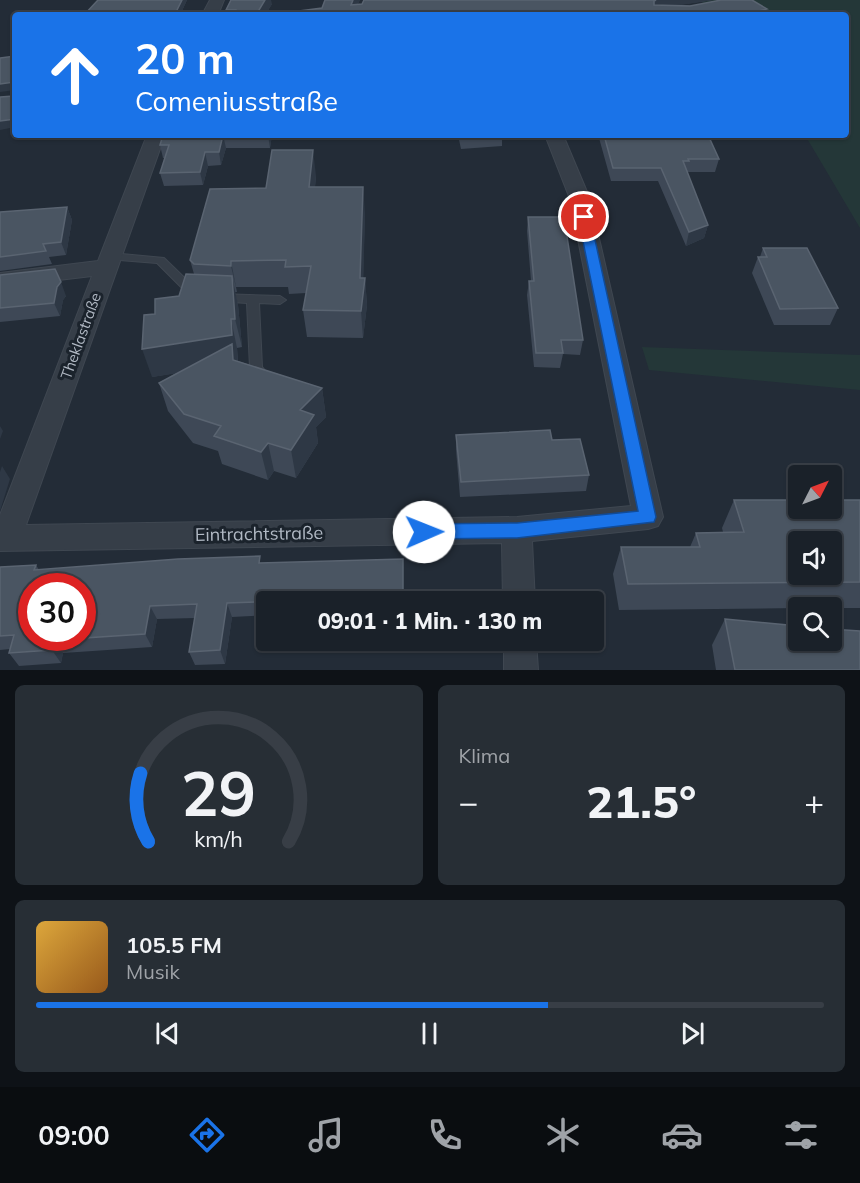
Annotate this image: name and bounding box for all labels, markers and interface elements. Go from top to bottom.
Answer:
text: 20 m [135,32,235,85]
icon: ahead [36,36,114,114]
text: Comeniusstraße [135,84,338,118]
pin [558,191,609,242]
icon: arrive [567,200,600,233]
street label: Theklastraße [56,290,105,382]
north arrow [788,465,842,519]
map controls [788,465,842,651]
position arrow [392,500,456,564]
street label: Eintrachtstraße [195,521,323,546]
button: sound [788,531,842,585]
speed limit sign: 30 [18,573,96,651]
button: search [788,597,842,651]
text: 09:01 · 1 Min. · 130 m [318,607,542,635]
text: Klima [459,743,510,768]
text: 29 [181,753,256,832]
text: 21.5° [586,773,696,829]
text: − [459,781,478,822]
text: + [804,781,824,822]
text: km/h [194,825,243,852]
text: 105.5 FM [126,931,222,959]
text: Musik [126,959,180,984]
icon: previous [151,1017,184,1050]
icon: pause [413,1017,446,1050]
icon: next [676,1017,709,1050]
icon: directions [186,1114,228,1156]
icon: music [305,1114,347,1156]
icon: phone [424,1114,466,1156]
icon: climate [542,1114,584,1156]
icon: car [661,1114,703,1156]
icon: filters [780,1114,822,1156]
text: 09:00 [38,1118,110,1152]

